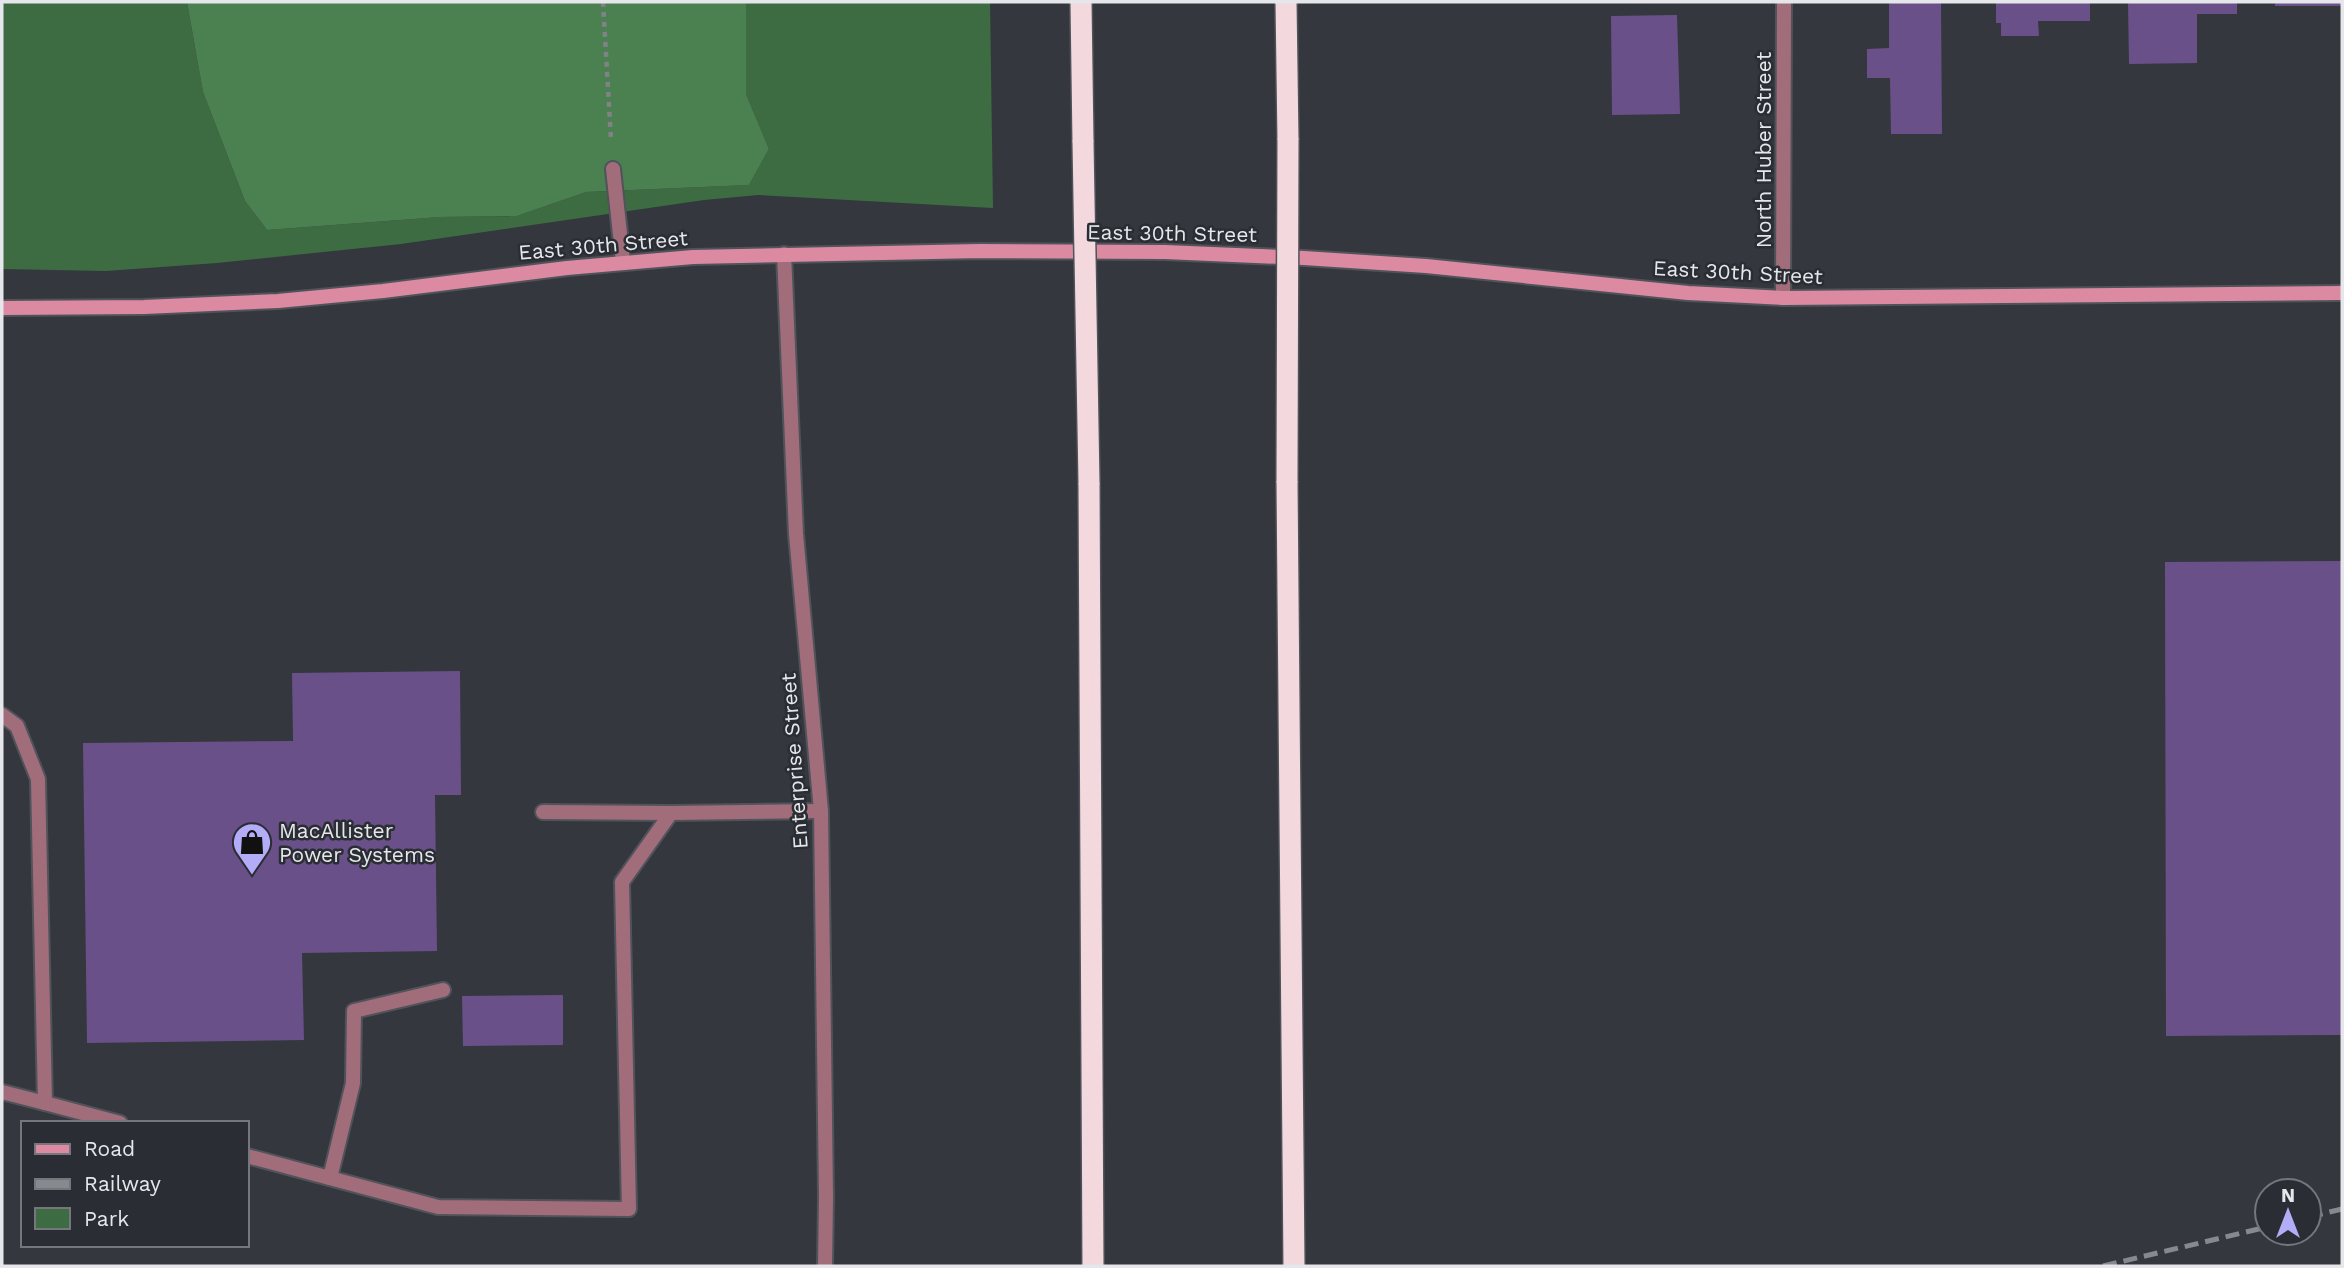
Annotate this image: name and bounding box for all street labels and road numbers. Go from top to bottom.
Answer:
street label: North Huber Street [1751,51,1776,248]
street label: East 30th Street [1087,219,1257,247]
street label: East 30th Street [517,225,689,265]
street label: East 30th Street [1653,255,1824,289]
street label: Enterprise Street [775,672,813,850]

